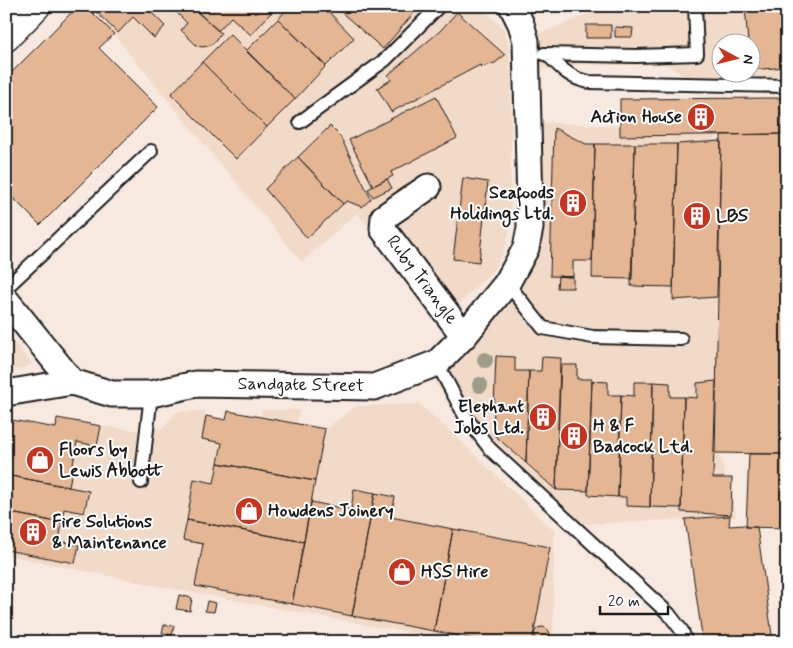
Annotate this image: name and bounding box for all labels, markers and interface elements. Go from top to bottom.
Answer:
north arrow [710,32,760,82]
text: N [738,54,757,65]
building icon: Action House [686,102,716,132]
place label: Action House [591,105,682,129]
place label: Seafoods Holidings Ltd. [450,181,554,228]
building icon: Seafoods Holidings Ltd. [558,188,588,218]
building icon: LBS [682,201,712,231]
place label: LBS [716,204,749,228]
street label: Ruby Triangle [381,231,463,329]
street label: Sandgate Street [237,372,365,398]
place label: Elephant Jobs Ltd. [454,395,524,440]
building icon: Elephant Jobs Ltd. [528,402,558,432]
place label: H & F Badcock Ltd. [593,414,693,459]
building icon: H & F Badcock Ltd. [559,421,589,451]
place label: Floors by Lewis Abbott [59,438,163,483]
shop icon: Floors by Lewis Abbott [25,445,55,475]
shop icon: Howdens Joinery [234,496,264,526]
place label: Howdens Joinery [268,499,394,523]
place label: Fire Solutions & Maintenance [52,510,167,555]
building icon: Fire Solutions & Maintenance [18,517,48,547]
shop icon: HSS Hire [387,557,417,587]
place label: HSS Hire [421,560,488,584]
scale bar [600,583,668,615]
text: 20 m [608,592,640,612]

